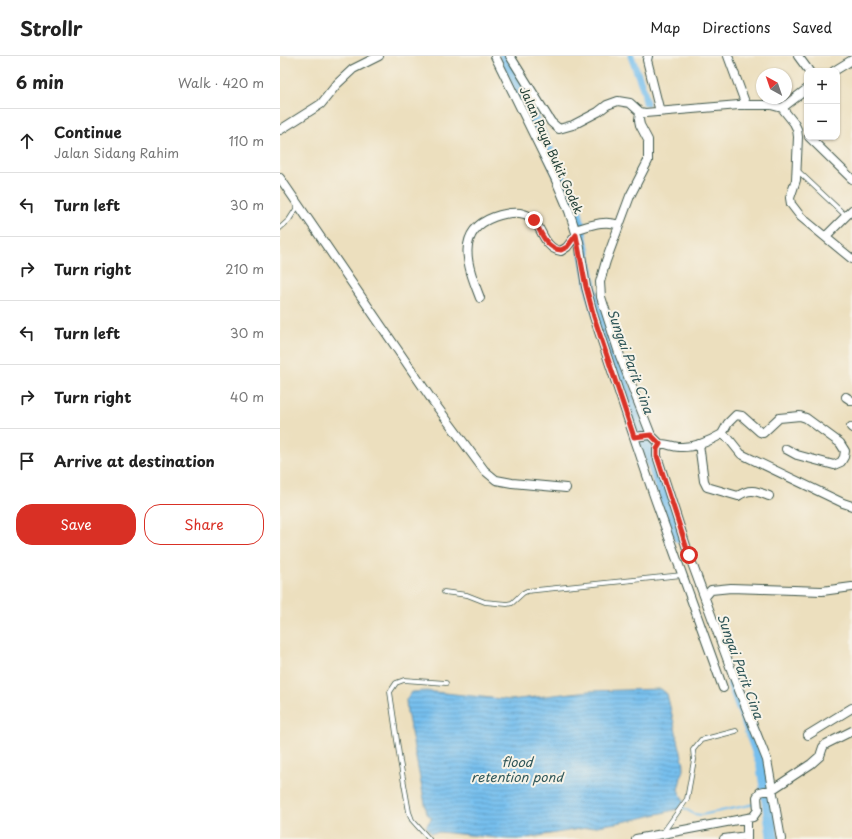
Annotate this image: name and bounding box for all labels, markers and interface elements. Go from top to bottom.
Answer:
text: Strollr [20,14,83,42]
text: Map [650,17,680,38]
text: Directions [702,17,770,38]
text: Saved [792,17,832,38]
north arrow [756,68,792,104]
map controls [804,68,840,140]
button: + [804,68,840,104]
text: 6 min [16,69,64,95]
text: Walk · 420 m [178,73,264,92]
street label: Jalan Paya Bukit Godek [516,83,588,217]
button: − [804,104,840,140]
text: Continue [54,120,122,143]
icon: ahead [16,130,38,152]
text: 110 m [229,131,264,150]
text: Jalan Sidang Rahim [54,143,179,162]
text: Turn left [54,193,120,216]
icon: left [16,194,38,216]
text: 30 m [230,195,264,214]
route end [525,211,543,229]
text: Turn right [54,257,131,280]
icon: right [16,258,38,280]
text: 210 m [225,259,264,278]
water label: Sungai Parit Cina [603,306,659,417]
text: Turn left [54,321,120,344]
icon: left [16,322,38,344]
text: 30 m [230,323,264,342]
text: Turn right [54,385,131,408]
icon: right [16,386,38,408]
text: 40 m [230,387,264,406]
text: Arrive at destination [54,449,215,472]
icon: arrive [16,450,38,472]
button: Save [16,504,136,545]
button: Share [144,504,264,545]
route start [680,546,698,564]
water label: Sungai Parit Cina [713,611,769,722]
water label: flood retention pond [471,752,566,786]

